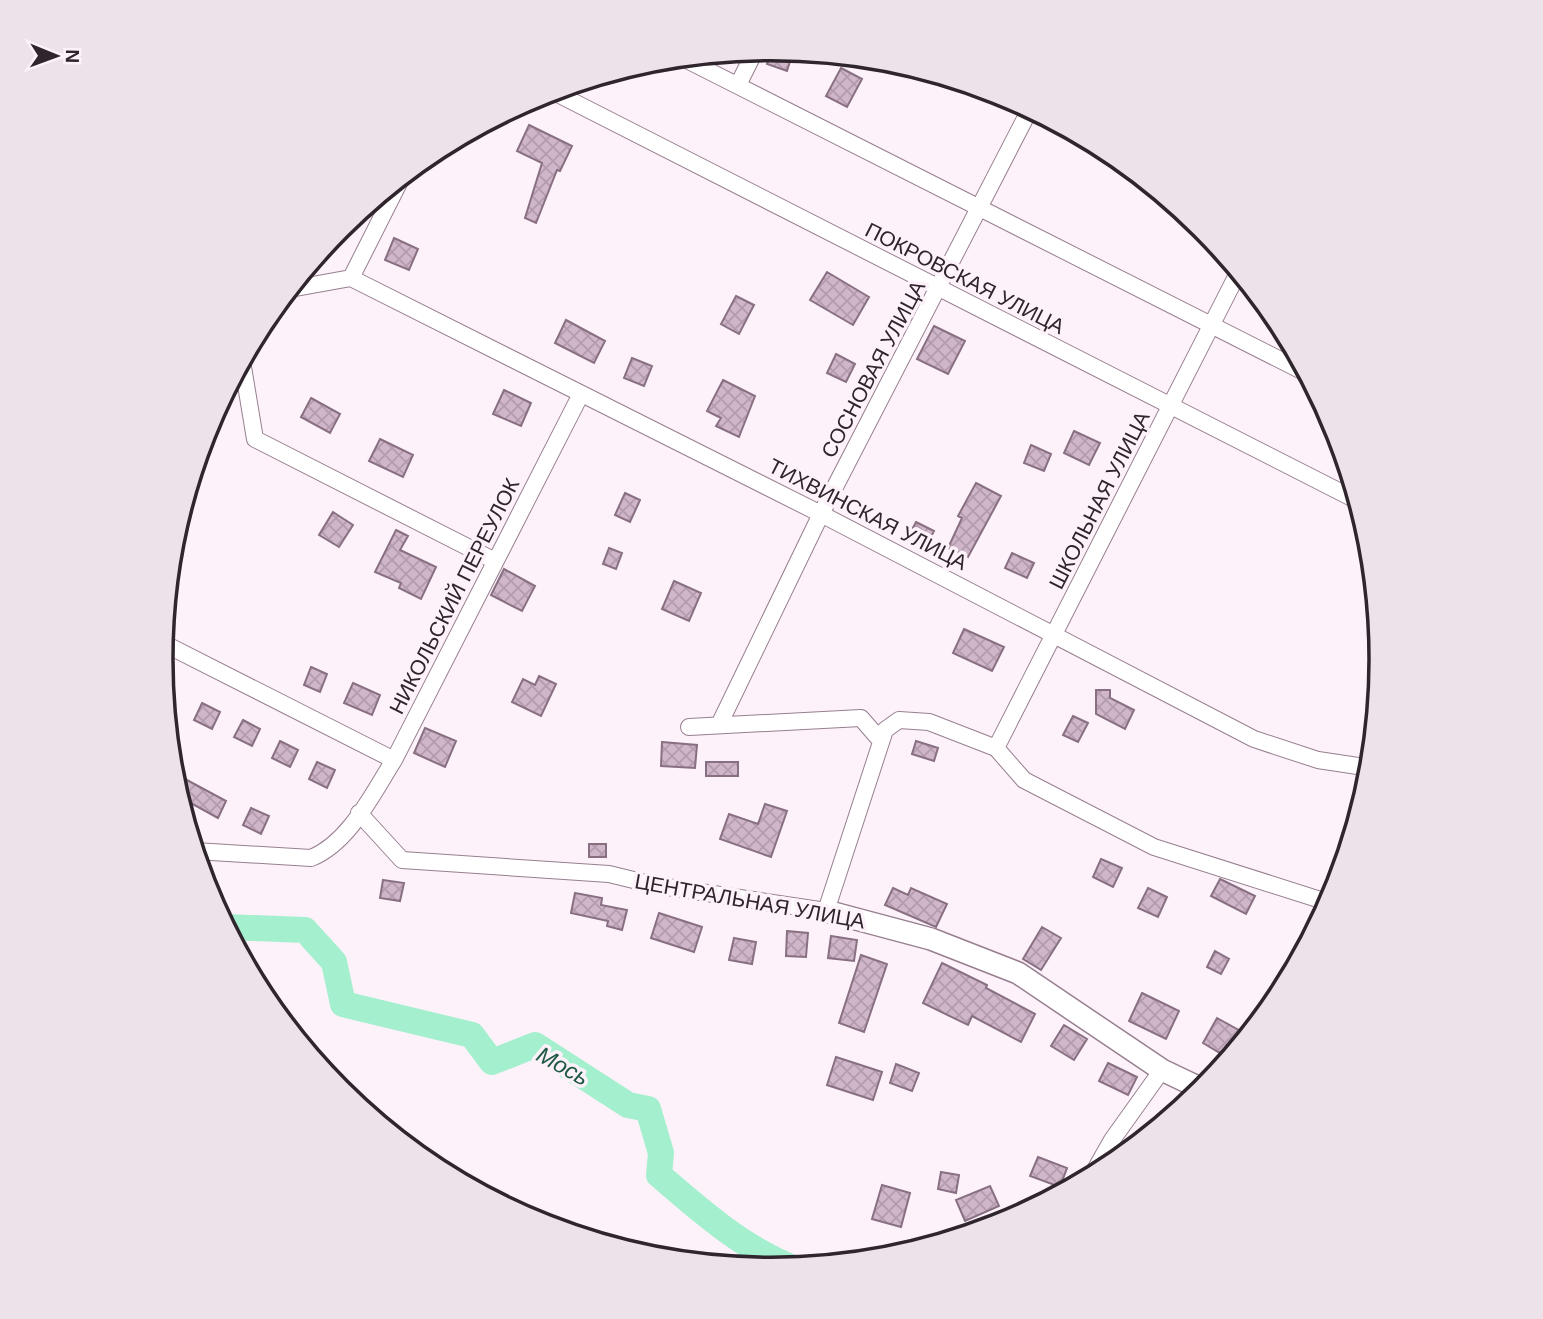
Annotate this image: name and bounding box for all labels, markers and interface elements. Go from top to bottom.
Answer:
north arrow [21,21,91,91]
text: N [62,49,83,63]
street label: ПОКРОВСКАЯ УЛИЦА [862,218,1068,338]
street label: СОСНОВАЯ УЛИЦА [817,277,929,461]
street label: ШКОЛЬНАЯ УЛИЦА [1044,407,1154,593]
street label: ТИХВИНСКАЯ УЛИЦА [765,454,971,574]
street label: НИКОЛЬСКИЙ ПЕРЕУЛОК [385,474,524,717]
street label: ЦЕНТРАЛЬНАЯ УЛИЦА [633,869,867,933]
water label: Мось [532,1041,594,1091]

